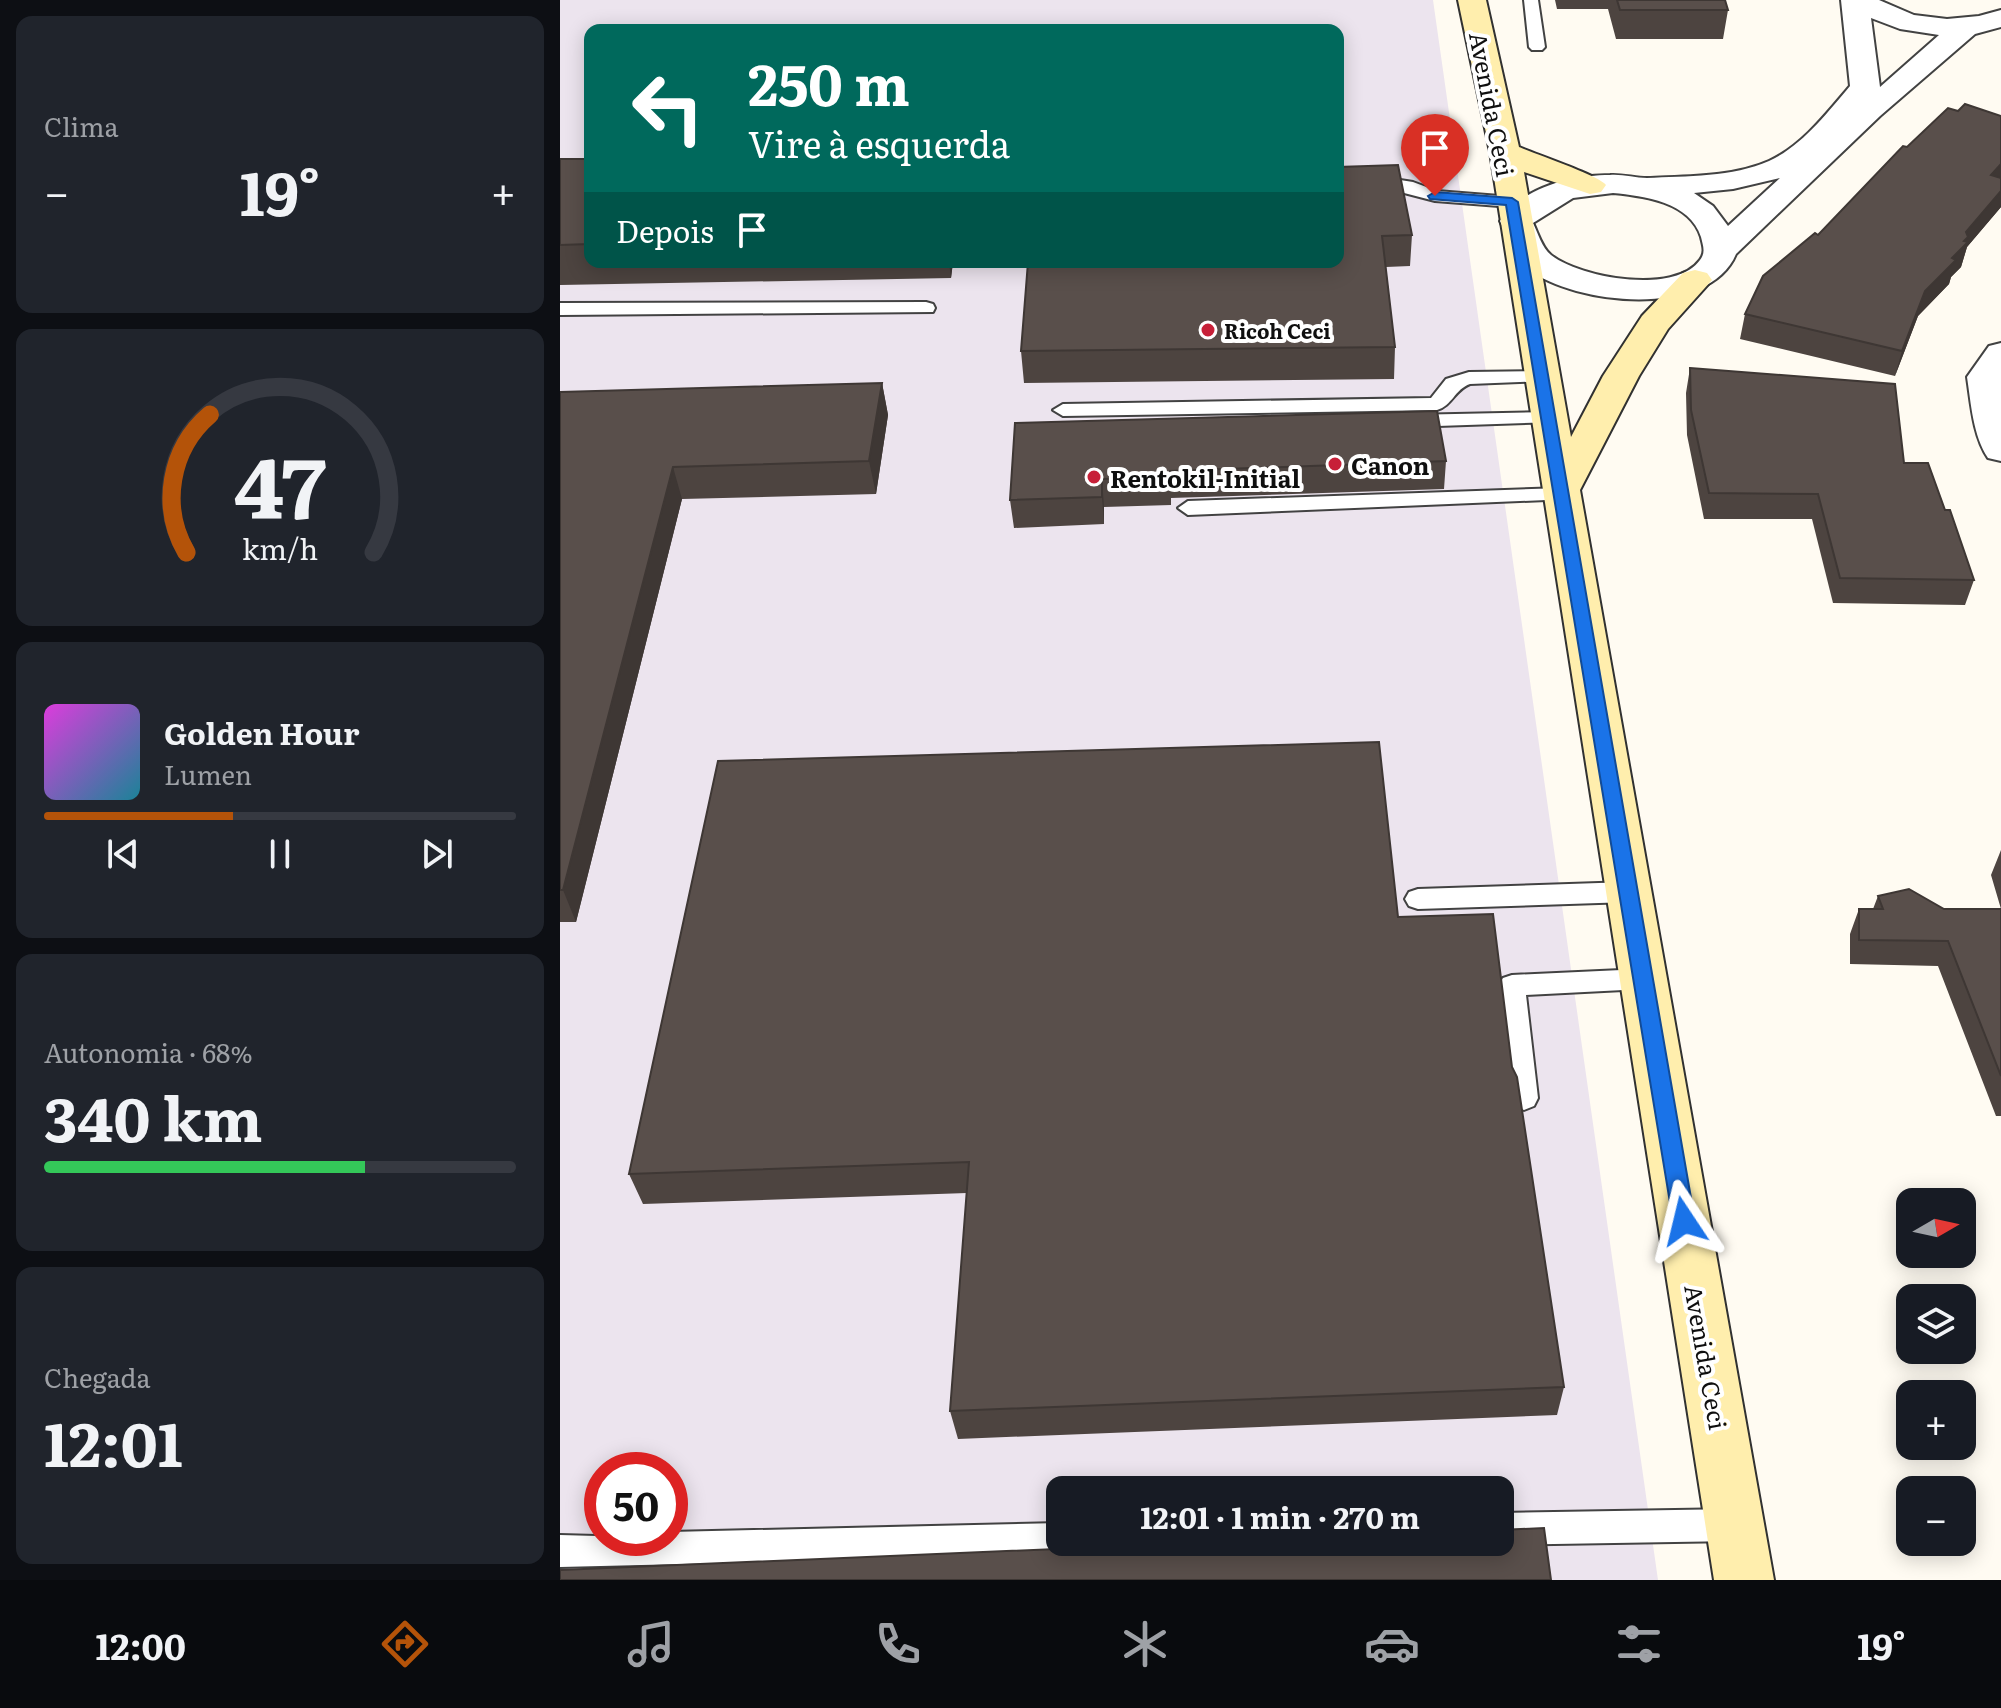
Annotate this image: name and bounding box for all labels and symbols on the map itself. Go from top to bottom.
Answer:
street label: Avenida Ceci [1462,29,1524,179]
pin [1401,114,1469,196]
place label: Ricoh Ceci [1224,315,1331,345]
marker: Ricoh Ceci [1199,321,1217,339]
place label: Canon [1351,447,1430,482]
marker: Canon [1326,455,1344,473]
place label: Rentokil-Initial [1110,460,1301,495]
marker: Rentokil-Initial [1085,468,1103,486]
position arrow [1642,1179,1726,1263]
north arrow [1896,1188,1976,1268]
street label: Avenida Ceci [1677,1282,1737,1432]
speed limit sign: 50 [584,1452,688,1556]

